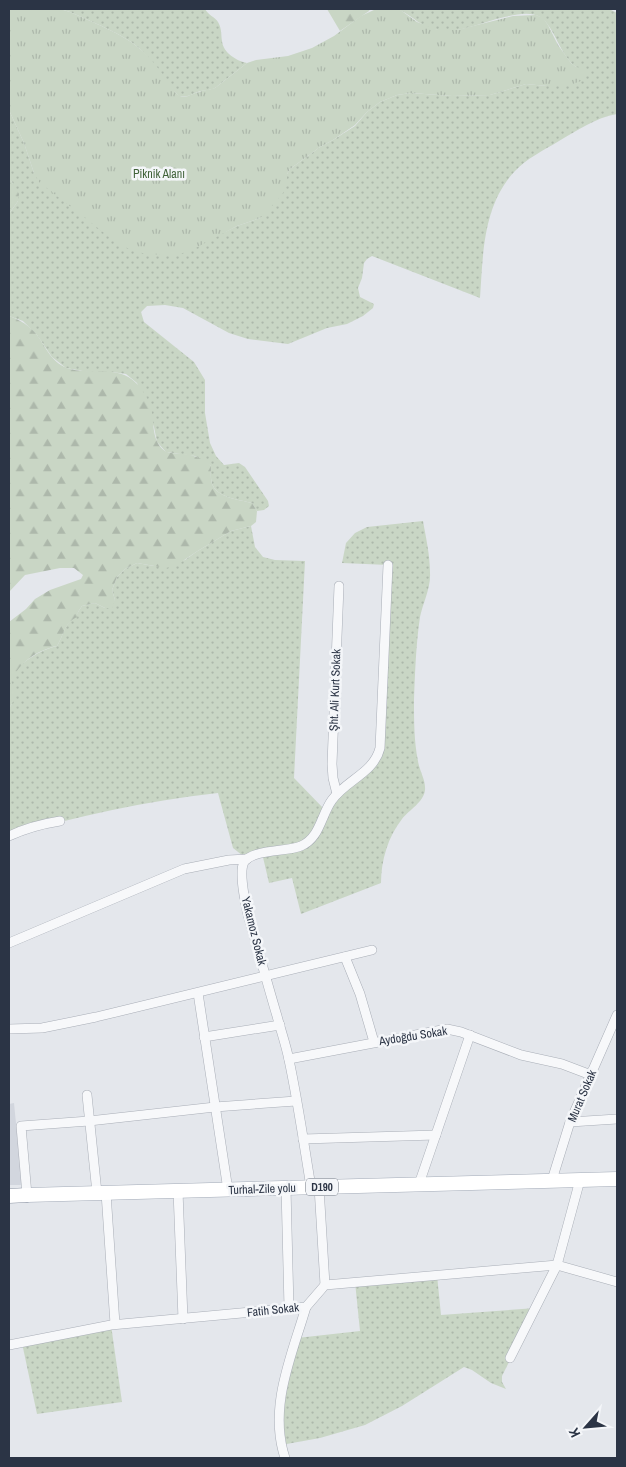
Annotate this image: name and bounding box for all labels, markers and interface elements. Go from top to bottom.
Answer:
park label: Piknik Alanı [133,166,185,182]
street label: Şht. Ali Kurt Sokak [326,649,344,731]
street label: Yakamoz Sokak [238,895,270,967]
street label: Aydoğdu Sokak [377,1023,448,1049]
street label: Murat Sokak [564,1067,600,1125]
road number: D190 [306,1178,338,1196]
street label: Turhal-Zile yolu [228,1180,296,1198]
street label: Fatih Sokak [246,1299,300,1321]
north arrow [561,1402,611,1452]
text: K [564,1424,584,1441]

